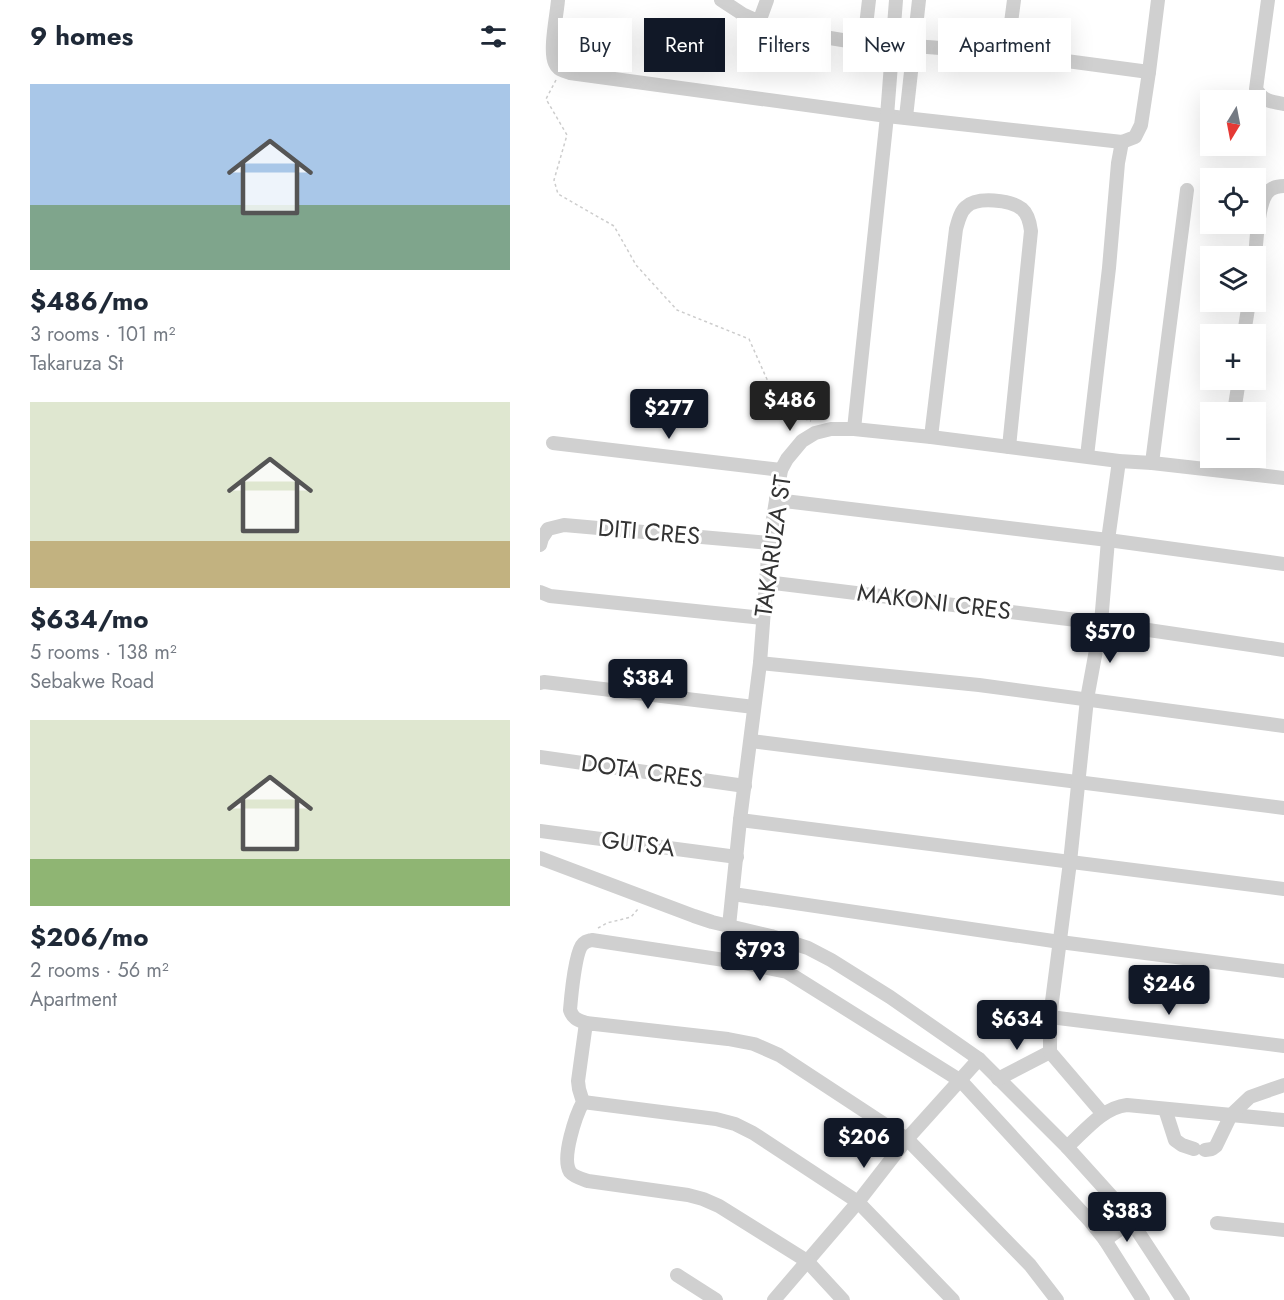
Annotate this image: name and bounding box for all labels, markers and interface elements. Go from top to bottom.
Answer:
text: 9 homes [30,17,133,55]
chip: Buy [558,18,632,72]
chip: Rent [644,18,725,72]
chip: Filters [737,18,831,72]
chip: New [843,18,926,72]
chip: Apartment [938,18,1071,72]
icon: filters [477,20,510,53]
north arrow [1200,90,1266,156]
map controls [1200,90,1266,468]
icon: home [216,123,324,231]
button: locate [1200,168,1266,234]
button: layers [1200,246,1266,312]
text: $486/mo [30,282,149,320]
text: 3 rooms · 101 m² [30,320,176,349]
button: + [1200,324,1266,390]
text: Takaruza St [30,349,123,378]
pin: $486 [754,381,826,432]
text: $486 [764,386,816,415]
pin: $277 [633,389,705,440]
text: $277 [644,394,694,423]
button: − [1200,402,1266,468]
icon: home [216,441,324,549]
street label: TAKARUZA ST [745,473,800,619]
street label: DITI CRES [596,510,702,553]
street label: MAKONI CRES [855,575,1013,628]
text: $634/mo [30,600,149,638]
pin: $570 [1074,613,1146,664]
text: $570 [1085,618,1135,647]
text: 5 rooms · 138 m² [30,638,177,667]
pin: $384 [612,659,684,710]
text: $384 [622,664,674,693]
text: Sebakwe Road [30,667,154,696]
street label: DOTA CRES [579,745,705,796]
icon: home [216,759,324,867]
street label: GUTSA [599,822,677,865]
text: $206/mo [30,918,148,956]
pin: $793 [724,931,796,982]
text: $793 [735,936,785,965]
text: 2 rooms · 56 m² [30,956,169,985]
pin: $246 [1133,965,1205,1016]
text: $246 [1143,970,1195,999]
text: Apartment [30,985,117,1014]
pin: $634 [981,1000,1053,1051]
text: $634 [991,1005,1043,1034]
pin: $206 [828,1118,900,1169]
text: $206 [838,1123,890,1152]
pin: $383 [1091,1192,1163,1243]
text: $383 [1102,1197,1152,1226]

